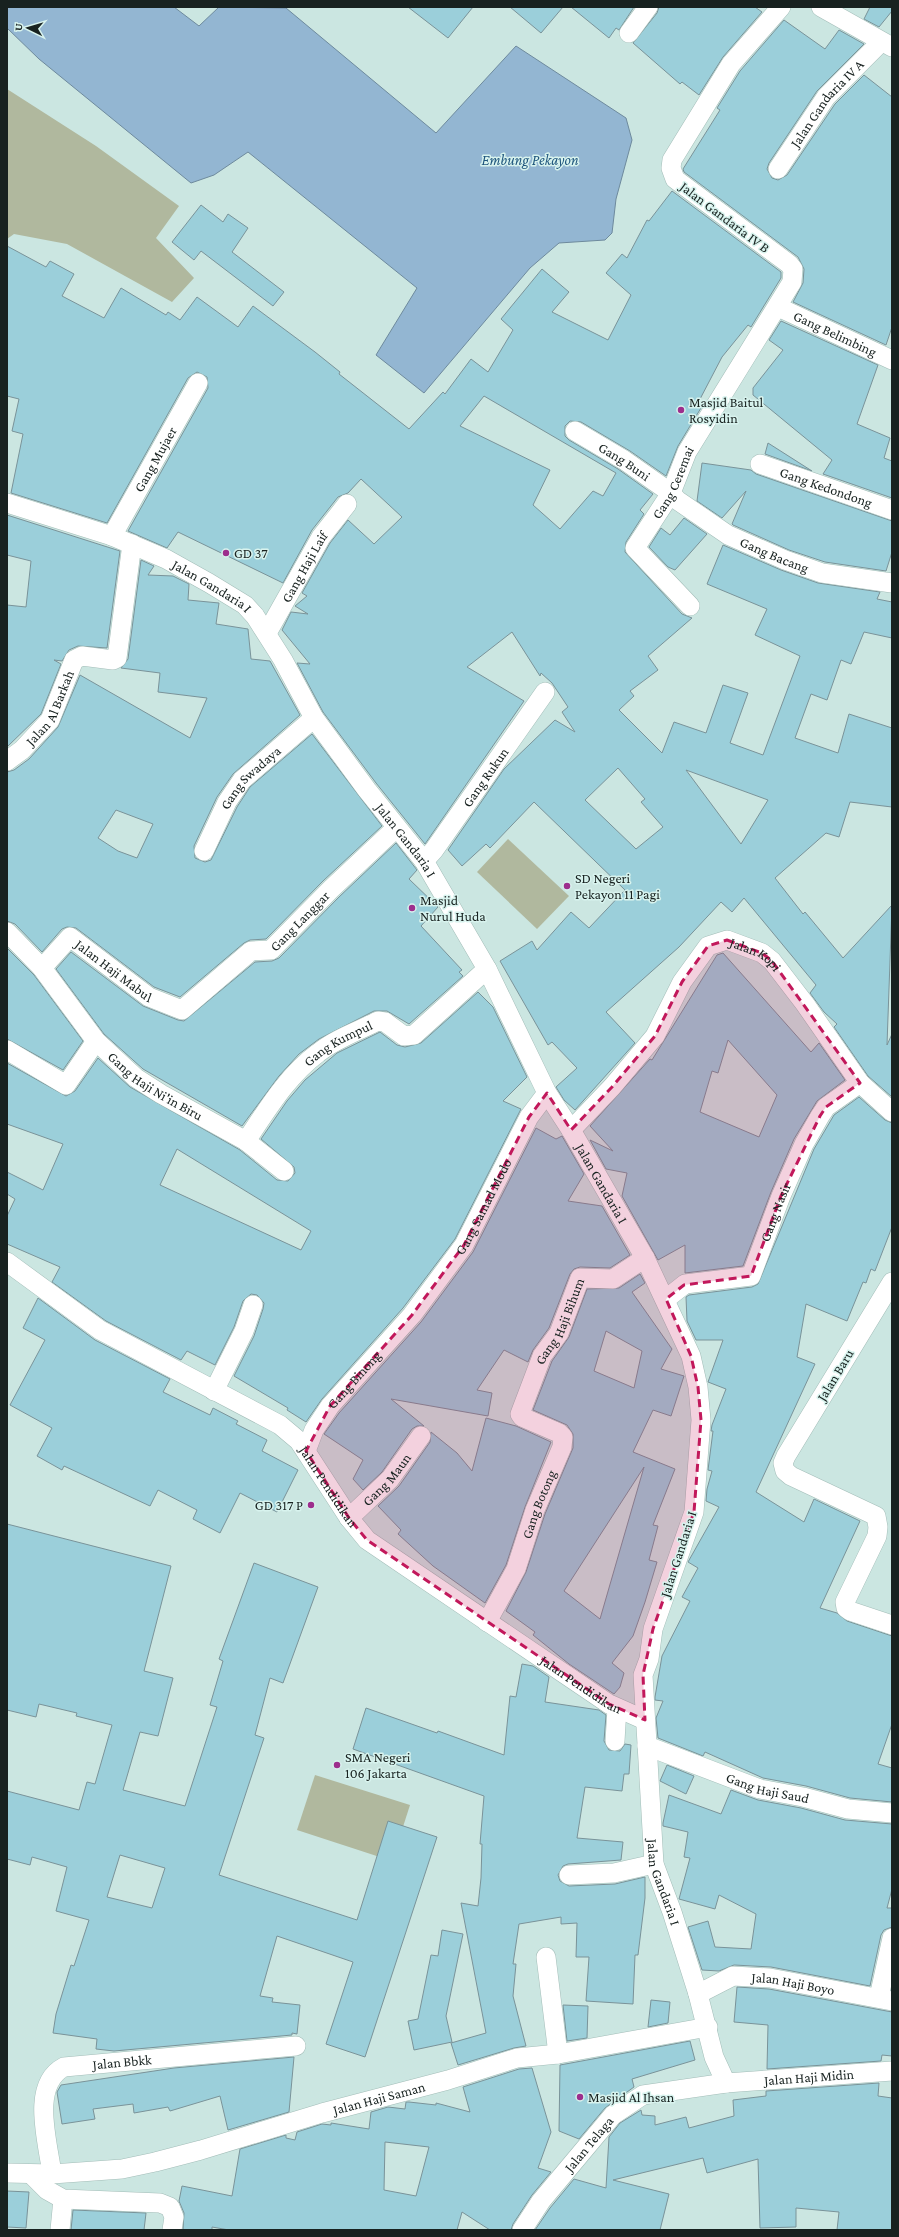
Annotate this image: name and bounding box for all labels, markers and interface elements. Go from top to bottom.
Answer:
north arrow [8,8,48,48]
text: U [12,22,24,31]
street label: Jalan Gandaria IV A [786,56,867,152]
water label: Embung Pekayon [482,152,579,169]
street label: Jalan Gandaria IV B [675,177,773,256]
street label: Gang Belimbing [791,307,879,360]
place label: Masjid Baitul Rosyidin [689,394,764,426]
marker: Masjid Baitul Rosyidin [676,405,686,415]
street label: Gang Mujaer [130,424,180,495]
street label: Gang Buni [596,439,654,484]
street label: Gang Ceremai [648,443,697,522]
street label: Gang Kedondong [778,464,875,511]
street label: Gang Haji Laif [278,527,331,605]
street label: Gang Bacang [738,533,811,576]
place label: GD 37 [234,545,268,561]
marker: GD 37 [221,548,231,558]
street label: Jalan Gandaria I [168,555,255,615]
street label: Jalan Al Barkah [21,668,77,750]
street label: Gang Swadaya [217,742,284,812]
street label: Gang Rukun [459,744,512,810]
street label: Jalan Gandaria I [371,798,440,880]
place label: SD Negeri Pekayon 11 Pagi [575,870,660,902]
marker: SD Negeri Pekayon 11 Pagi [562,881,572,891]
street label: Gang Langgar [266,887,333,954]
place label: Masjid Nurul Huda [420,892,486,924]
marker: Masjid Nurul Huda [407,903,417,913]
street label: Jalan Kopi [726,933,785,974]
street label: Jalan Haji Mabul [71,935,154,1005]
street label: Gang Kumpul [300,1017,375,1069]
street label: Gang Haji Ni'in Biru [105,1048,206,1124]
street label: Jalan Gandaria I [571,1139,631,1226]
street label: Gang Samad Modo [452,1156,515,1258]
street label: Gang Nasir [757,1180,794,1244]
street label: Gang Haji Bihum [532,1276,587,1367]
street label: Jalan Baru [812,1346,857,1405]
street label: Gang Binong [324,1347,384,1412]
street label: Jalan Pendidikan [295,1441,362,1531]
street label: Gang Maun [359,1450,414,1509]
street label: Gang Botong [518,1467,559,1541]
place label: GD 317 P [255,1497,303,1513]
marker: GD 317 P [306,1500,316,1510]
street label: Jalan Gandaria I [656,1509,699,1601]
street label: Jalan Pendidikan [536,1651,624,1717]
place label: SMA Negeri 106 Jakarta [345,1749,411,1781]
marker: SMA Negeri 106 Jakarta [332,1760,342,1770]
street label: Gang Haji Saud [724,1769,812,1806]
street label: Jalan Gandaria I [644,1836,684,1927]
street label: Jalan Haji Boyo [749,1969,836,1998]
street label: Jalan Bbkk [90,2051,153,2073]
street label: Jalan Haji Midin [761,2066,855,2088]
street label: Jalan Haji Saman [329,2078,427,2118]
place label: Masjid Al Ihsan [588,2089,675,2106]
marker: Masjid Al Ihsan [575,2092,585,2102]
street label: Jalan Telaga [560,2113,617,2177]

